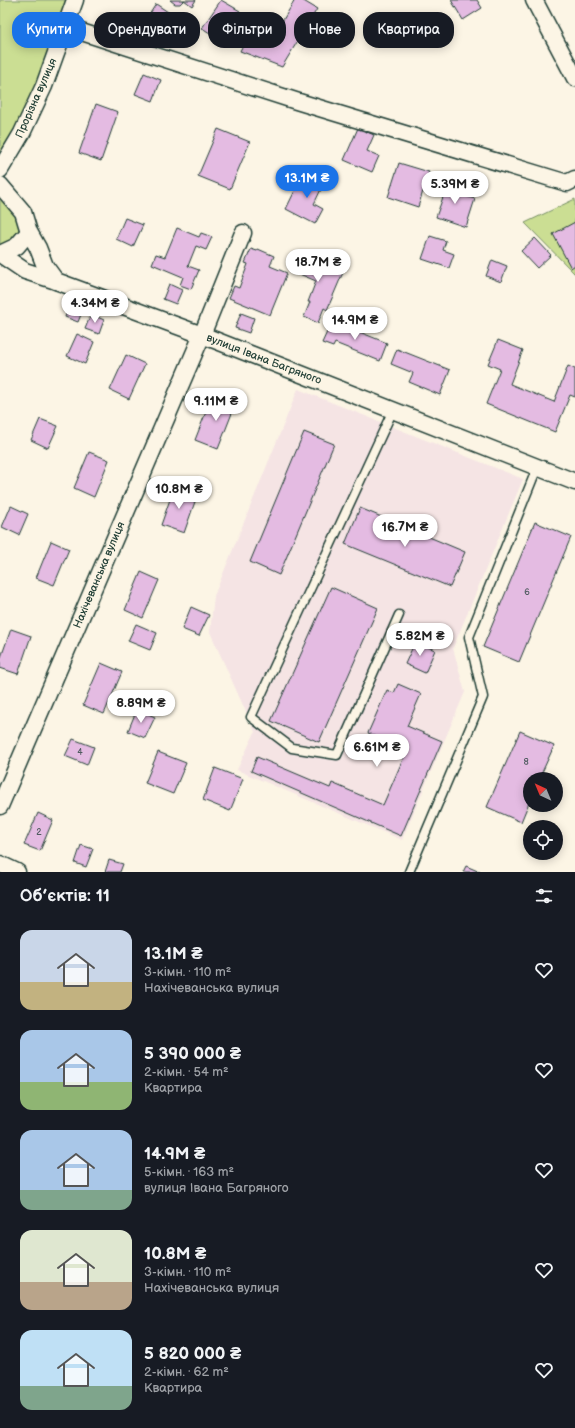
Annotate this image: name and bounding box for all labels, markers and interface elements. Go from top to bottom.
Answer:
chip: Купити [12,12,86,48]
chip: Орендувати [94,12,200,48]
chip: Фільтри [208,12,286,48]
chip: Нове [294,12,355,48]
chip: Квартира [363,12,454,48]
street label: Прорізна вулиця [13,56,59,140]
pin: 13.1M ₴ [270,165,344,199]
text: 13.1M ₴ [285,170,329,186]
pin: 5.39M ₴ [418,171,492,205]
text: 5.39M ₴ [431,176,479,192]
pin: 18.7M ₴ [281,249,355,283]
text: 18.7M ₴ [295,254,341,270]
pin: 4.34M ₴ [58,290,132,324]
text: 4.34M ₴ [70,295,120,311]
pin: 14.9M ₴ [318,307,392,341]
text: 14.9M ₴ [332,312,379,328]
street label: вулиця Івана Багряного [205,331,324,387]
pin: 9.11M ₴ [179,388,253,422]
text: 9.11M ₴ [194,393,238,409]
pin: 10.8M ₴ [142,476,216,510]
text: 10.8M ₴ [155,481,203,497]
pin: 16.7M ₴ [368,514,442,548]
text: 16.7M ₴ [382,519,428,535]
street label: Нахічеванська вулиця [71,520,127,630]
house number: 6 [524,587,530,598]
pin: 5.82M ₴ [383,623,457,657]
text: 5.82M ₴ [395,628,445,644]
pin: 8.89M ₴ [104,690,178,724]
text: 8.89M ₴ [116,695,166,711]
pin: 6.61M ₴ [340,734,414,768]
text: 6.61M ₴ [353,739,401,755]
house number: 4 [77,747,83,758]
house number: 8 [523,757,529,768]
north arrow [523,772,563,812]
map controls [523,772,563,860]
button: locate [523,820,563,860]
house number: 2 [36,827,42,838]
icon: filters [533,885,555,907]
text: Об’єктів: 11 [20,886,110,906]
text: 13.1M ₴ [144,944,203,964]
icon: home [52,946,100,994]
icon: heart [533,959,555,981]
text: 3-кімн. · 110 m² [144,964,231,980]
text: Нахічеванська вулиця [144,980,279,996]
text: 5 390 000 ₴ [144,1044,241,1064]
icon: home [52,1046,100,1094]
icon: heart [533,1059,555,1081]
text: 2-кімн. · 54 m² [144,1064,229,1080]
text: Квартира [144,1080,202,1096]
text: 14.9M ₴ [144,1144,205,1164]
icon: home [52,1146,100,1194]
icon: heart [533,1159,555,1181]
text: 5-кімн. · 163 m² [144,1164,234,1180]
text: вулиця Івана Багряного [144,1180,289,1196]
text: 10.8M ₴ [144,1244,206,1264]
icon: home [52,1246,100,1294]
icon: heart [533,1259,555,1281]
text: 3-кімн. · 110 m² [144,1264,231,1280]
text: Нахічеванська вулиця [144,1280,279,1296]
text: 5 820 000 ₴ [144,1344,241,1364]
icon: home [52,1346,100,1394]
icon: heart [533,1359,555,1381]
text: 2-кімн. · 62 m² [144,1364,229,1380]
text: Квартира [144,1380,202,1396]

